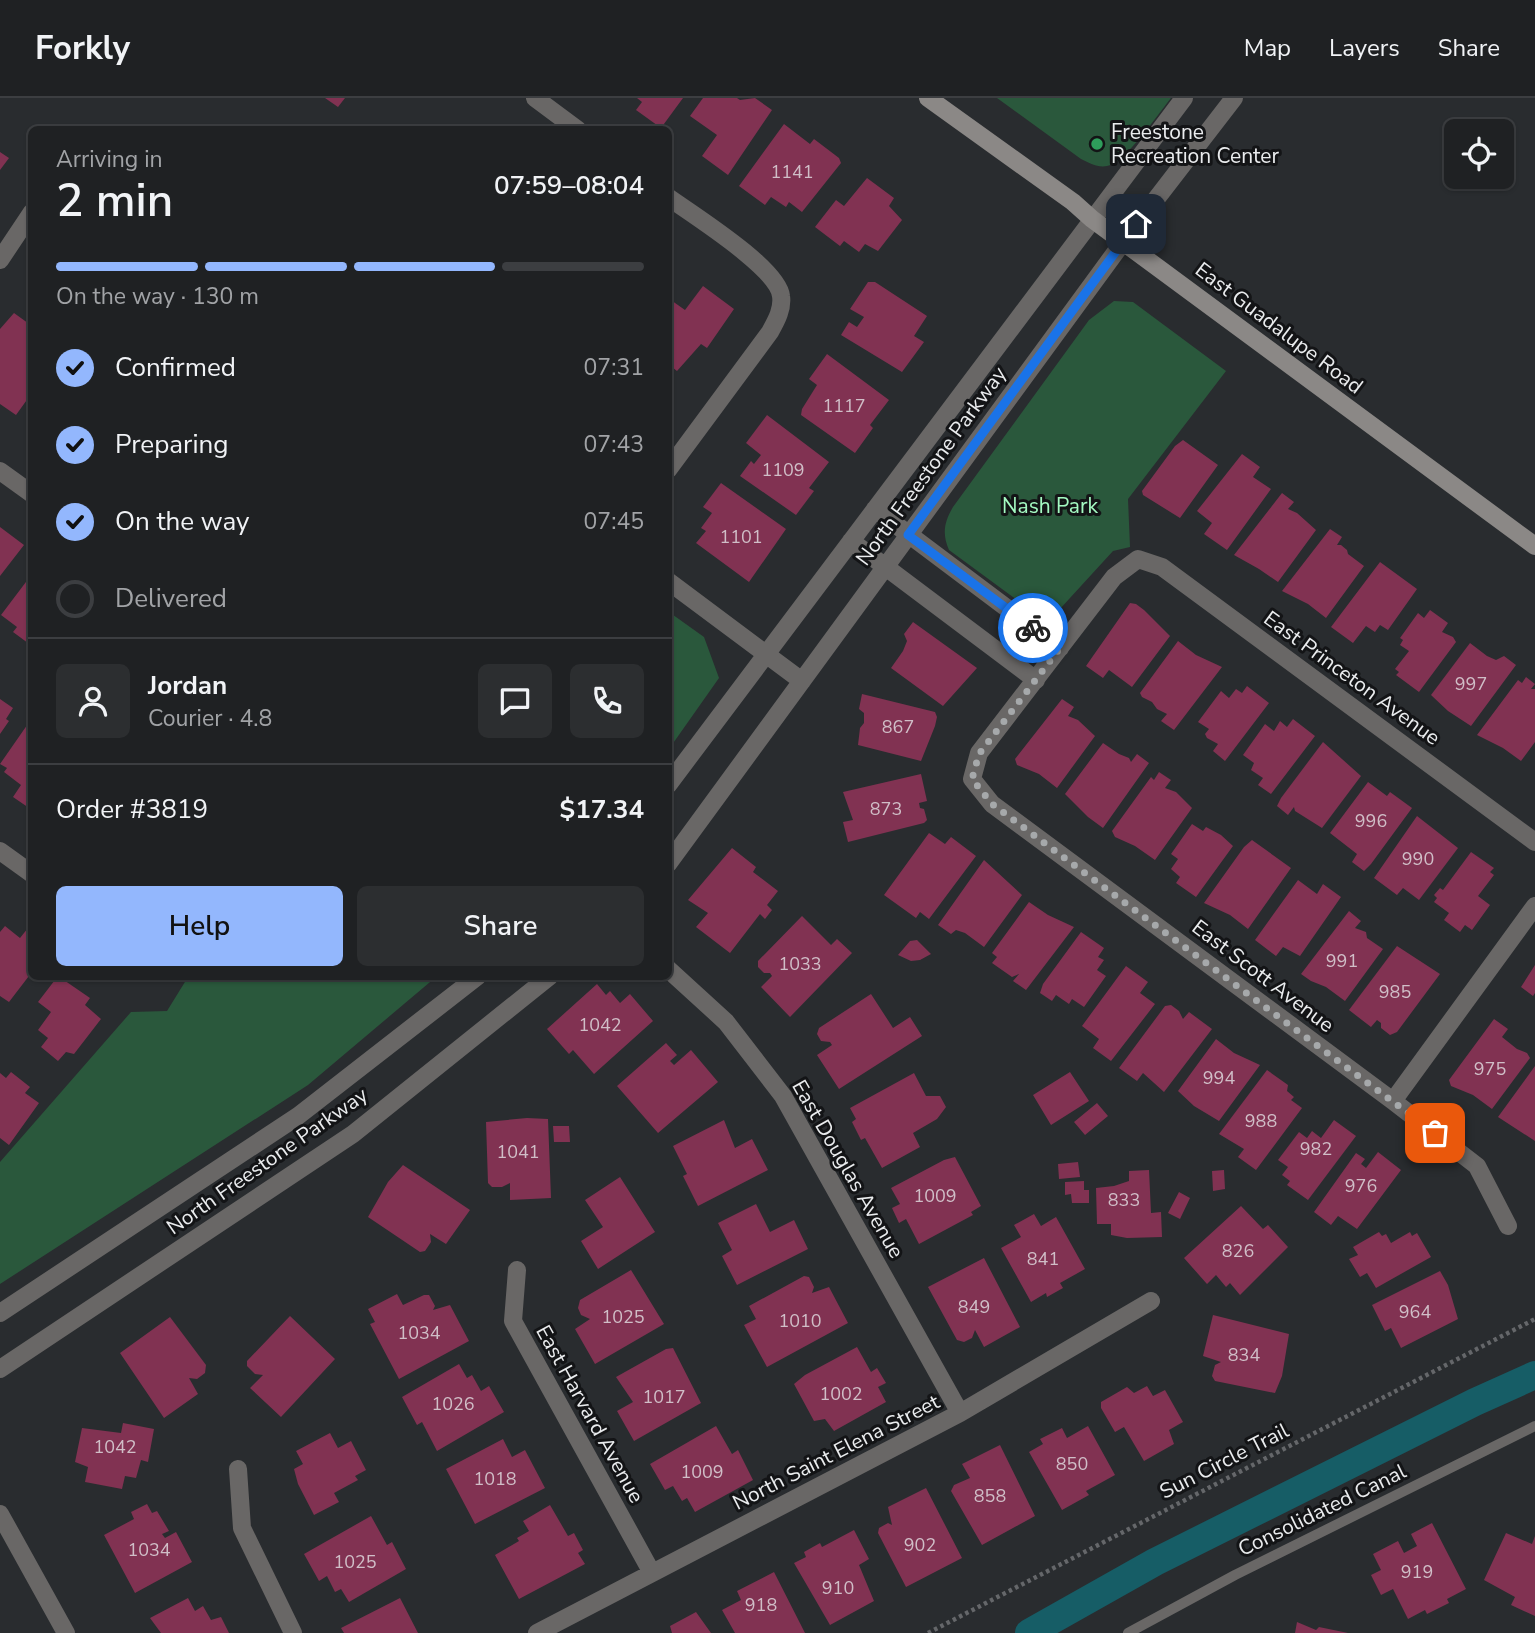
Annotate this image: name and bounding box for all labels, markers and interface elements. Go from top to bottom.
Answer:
text: Forkly [35,26,130,71]
text: Map [1244,32,1291,64]
text: Layers [1329,32,1400,64]
text: Share [1438,32,1500,64]
place label: Freestone Recreation Center [1111,118,1280,170]
map controls [1444,119,1514,189]
button: locate [1444,119,1514,189]
marker: Freestone Recreation Center [1089,136,1105,152]
text: Arriving in [56,144,163,175]
house number: 1141 [770,160,814,184]
text: 07:59–08:04 [494,168,644,203]
text: 2 min [56,169,173,232]
pin [1106,194,1166,254]
icon: home [1117,205,1155,243]
street label: East Guadalupe Road [1189,256,1369,400]
text: On the way · 130 m [56,281,259,312]
icon: check [56,349,94,387]
text: Confirmed [115,350,236,385]
text: 07:31 [584,352,644,383]
street label: North Freestone Parkway [849,361,1013,571]
house number: 1117 [822,394,866,418]
icon: check [56,426,94,464]
text: Preparing [115,427,228,462]
text: 07:43 [584,429,644,460]
house number: 1109 [761,458,805,482]
park label: Nash Park [1002,492,1099,520]
icon: check [56,503,94,541]
text: On the way [115,504,249,539]
text: 07:45 [584,506,644,537]
house number: 1101 [719,525,763,549]
text: Delivered [115,581,227,616]
courier [998,593,1068,663]
street label: East Princeton Avenue [1258,604,1446,752]
icon: bike [1014,609,1052,647]
button: person [56,664,130,738]
button: chat [478,664,552,738]
button: phone [570,664,644,738]
text: Jordan [148,668,227,703]
house number: 997 [1455,672,1487,696]
text: Courier · 4.8 [148,703,272,734]
house number: 867 [882,715,914,739]
text: Order #3819 [56,792,208,827]
text: $17.34 [560,792,644,827]
house number: 873 [870,797,902,821]
house number: 996 [1355,809,1387,833]
house number: 990 [1402,847,1434,871]
button: Help [56,886,343,966]
button: Share [357,886,644,966]
street label: East Scott Avenue [1186,913,1340,1039]
house number: 991 [1326,949,1358,973]
house number: 1033 [778,952,822,976]
house number: 985 [1379,980,1411,1004]
house number: 1042 [578,1013,622,1037]
house number: 975 [1474,1057,1506,1081]
house number: 994 [1203,1066,1235,1090]
street label: East Douglas Avenue [785,1075,911,1263]
street label: North Freestone Parkway [161,1081,373,1241]
pin [1405,1103,1465,1163]
house number: 988 [1245,1109,1277,1133]
icon: bag [1416,1114,1454,1152]
house number: 982 [1300,1137,1332,1161]
house number: 1041 [496,1140,540,1164]
house number: 976 [1345,1174,1377,1198]
house number: 1009 [913,1184,957,1208]
house number: 833 [1108,1188,1140,1212]
house number: 826 [1222,1239,1254,1263]
house number: 841 [1027,1247,1059,1271]
house number: 849 [958,1295,990,1319]
house number: 964 [1399,1300,1431,1324]
house number: 1025 [601,1305,645,1329]
house number: 1010 [778,1309,822,1333]
street label: East Harvard Avenue [529,1320,651,1508]
house number: 1034 [397,1321,441,1345]
house number: 834 [1228,1343,1260,1367]
house number: 1002 [819,1382,863,1406]
house number: 1017 [642,1385,686,1409]
street label: North Saint Elena Street [728,1387,945,1516]
house number: 1026 [431,1392,475,1416]
street label: Sun Circle Trail [1155,1416,1294,1506]
house number: 1042 [93,1435,137,1459]
house number: 850 [1056,1452,1088,1476]
street label: Consolidated Canal [1233,1457,1411,1563]
house number: 1009 [680,1460,724,1484]
house number: 1018 [473,1467,517,1491]
house number: 858 [974,1484,1006,1508]
house number: 902 [904,1533,936,1557]
house number: 1034 [127,1538,171,1562]
house number: 1025 [333,1550,377,1574]
house number: 919 [1401,1560,1433,1584]
house number: 910 [822,1576,854,1600]
house number: 918 [745,1593,777,1617]

